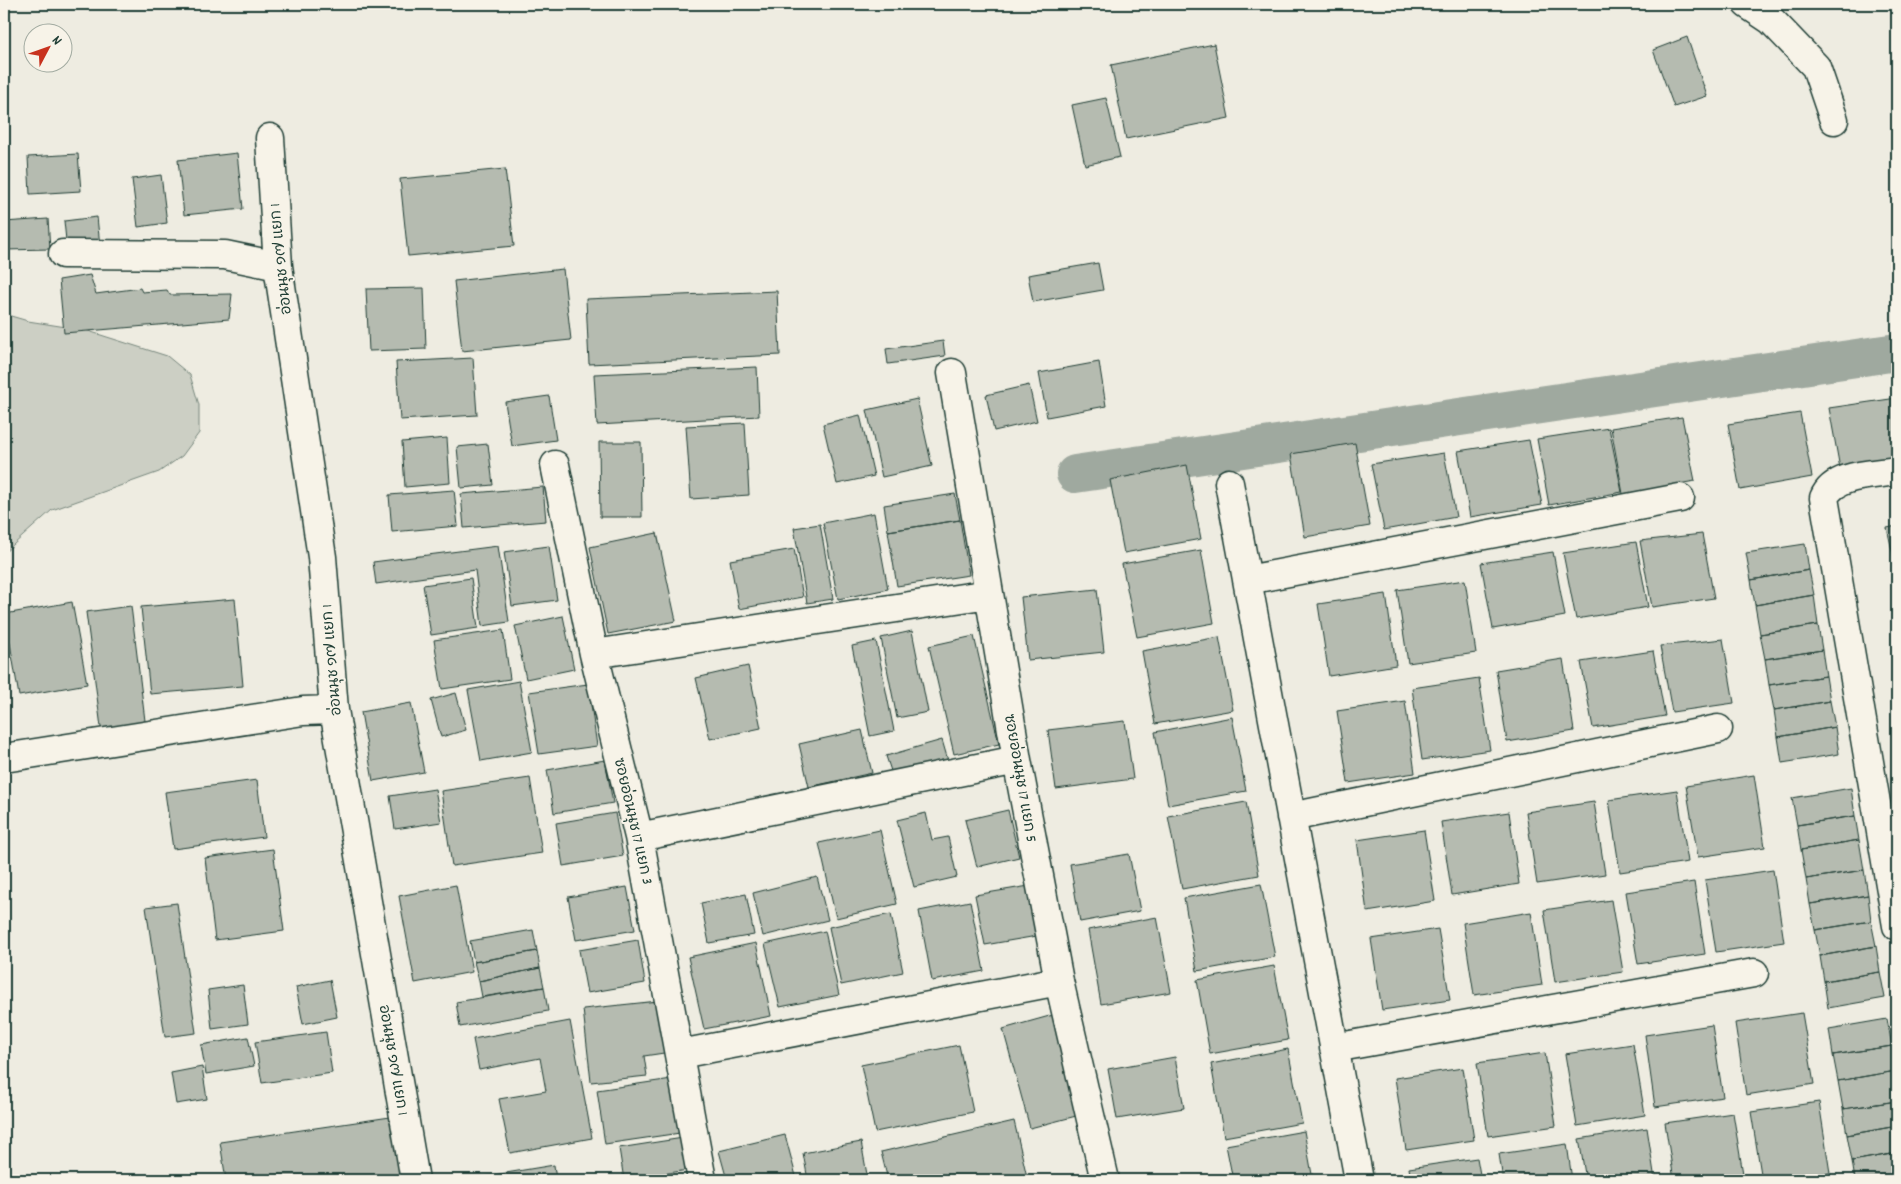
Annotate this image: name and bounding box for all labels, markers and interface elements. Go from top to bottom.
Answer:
north arrow [22,22,72,72]
text: N [46,32,66,50]
street label: อ่อนนุช ๑๗ แยก 1 [264,202,299,316]
street label: อ่อนนุช ๑๗ แยก 1 [316,603,349,717]
street label: ซอยอ่อนนุช 17 แยก 5 [997,712,1042,844]
street label: ซอยอ่อนนุช 17 แยก 3 [607,756,658,887]
street label: อ่อนนุช ๑๗ แยก 1 [371,1003,414,1117]

